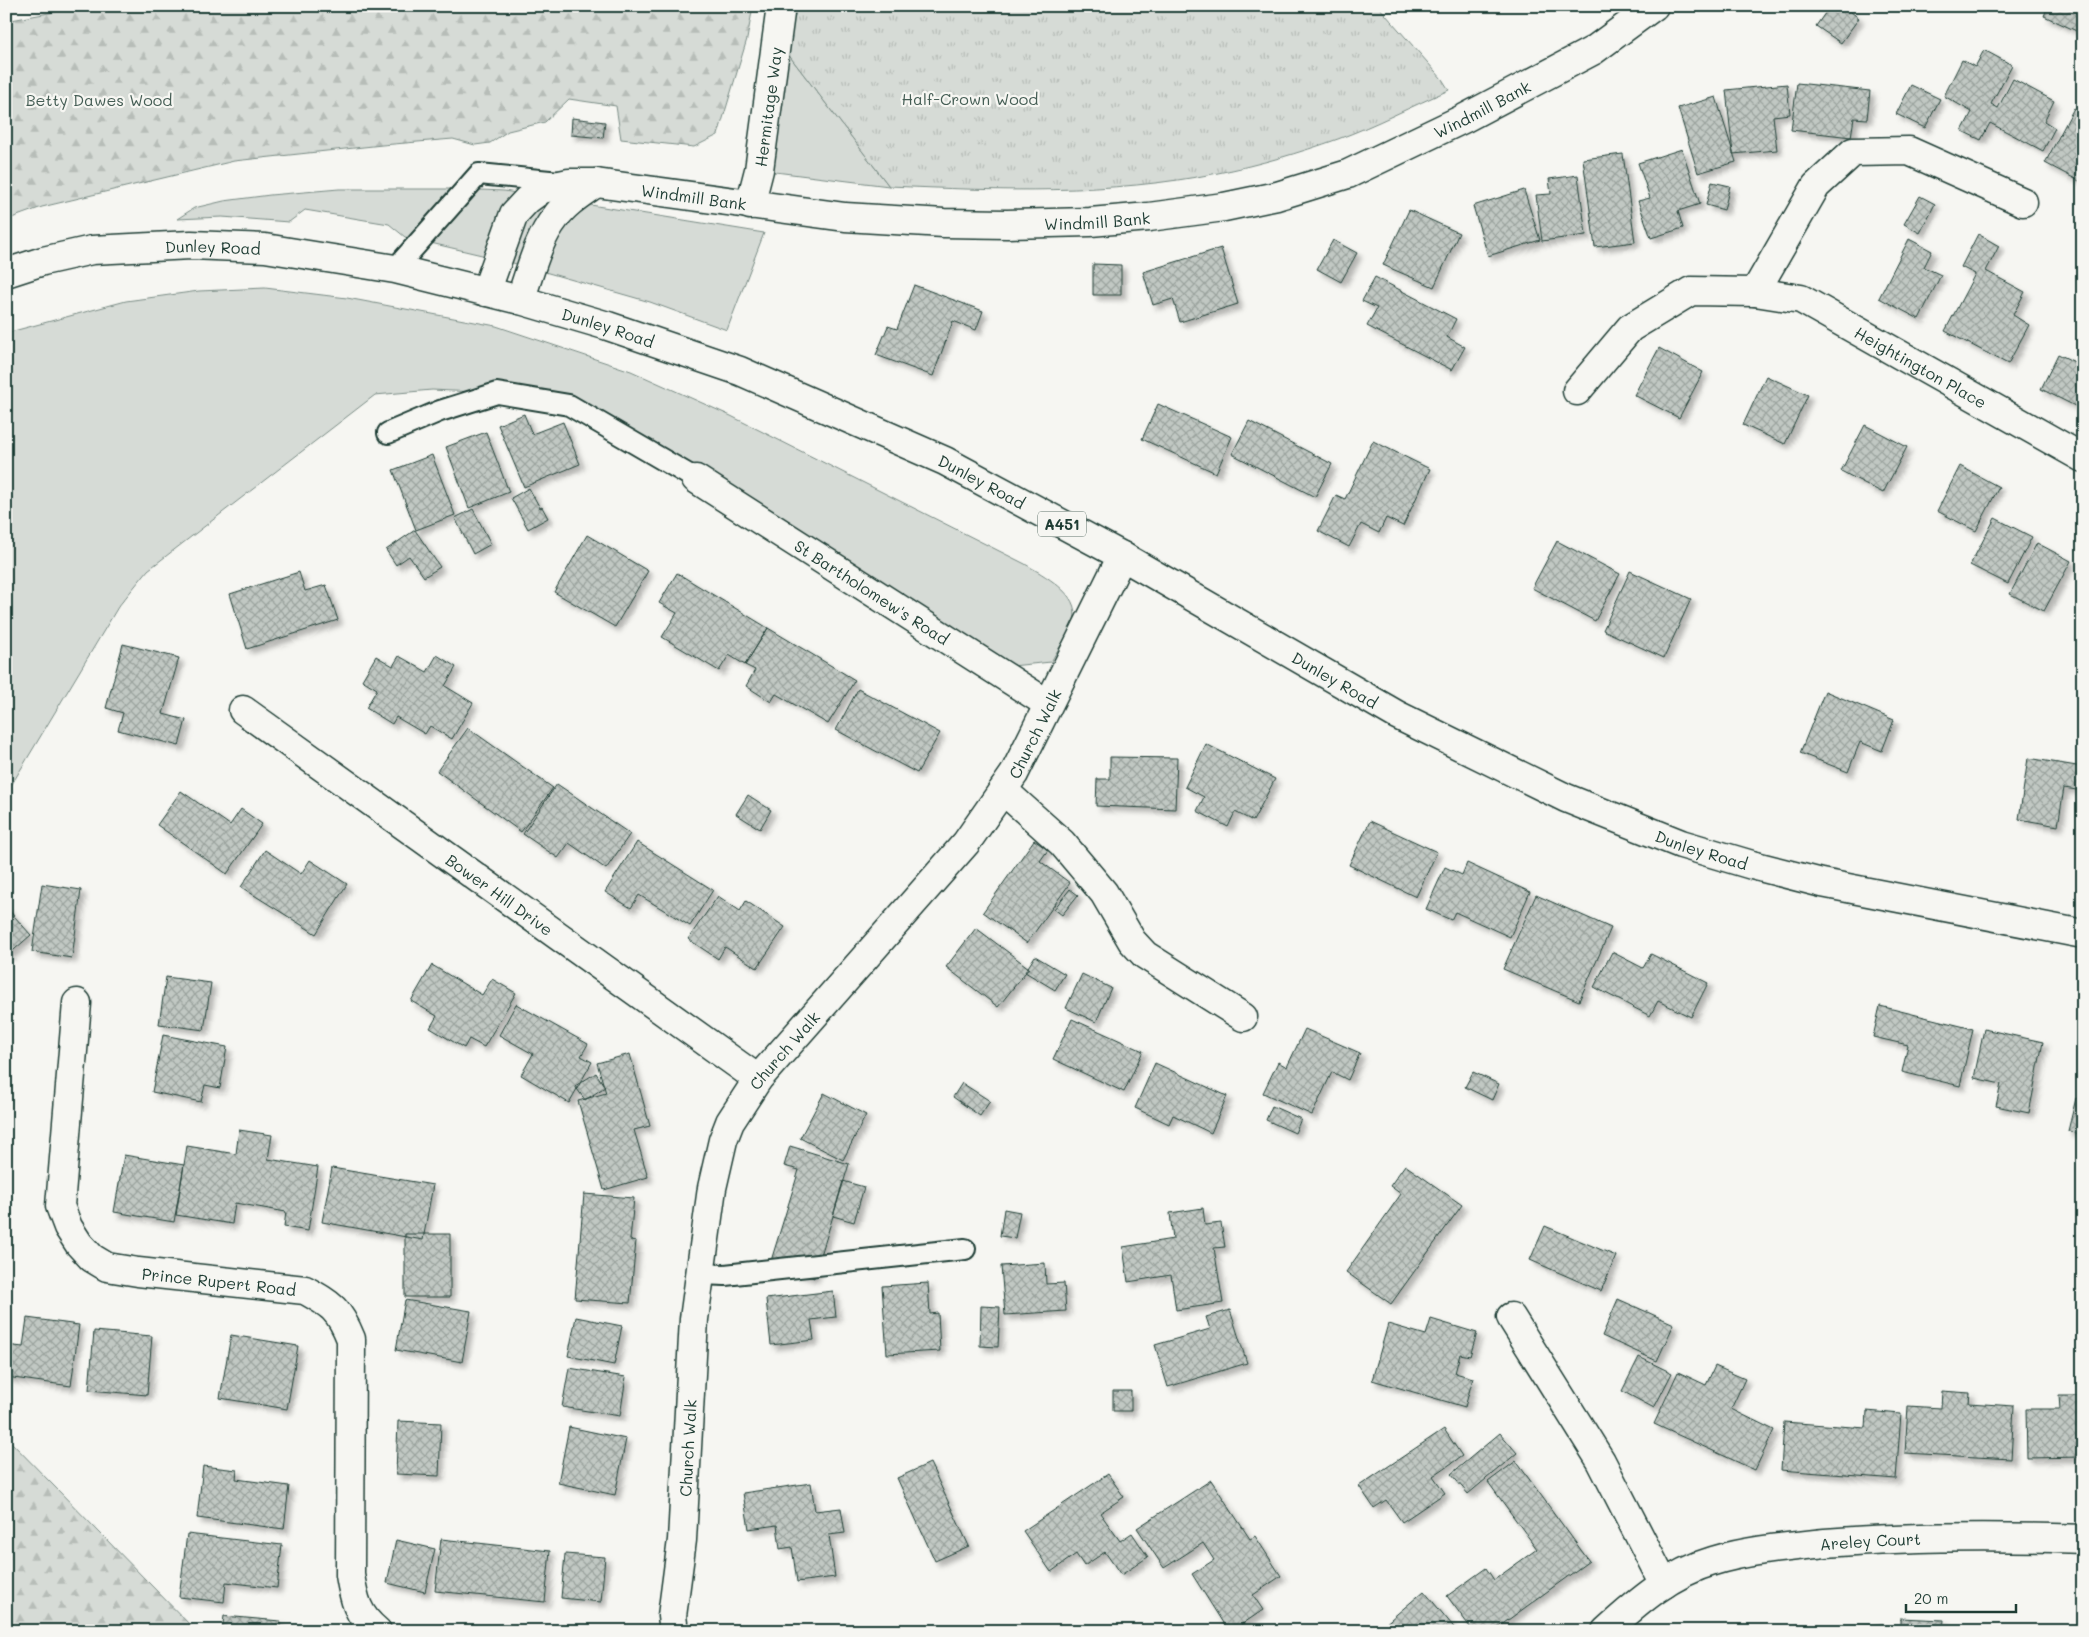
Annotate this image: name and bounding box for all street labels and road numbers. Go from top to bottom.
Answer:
street label: Hermitage Way [749,45,786,168]
street label: Windmill Bank [1430,75,1534,142]
street label: Windmill Bank [640,179,748,214]
street label: Windmill Bank [1044,206,1151,234]
street label: Dunley Road [164,234,261,258]
street label: Dunley Road [559,302,657,352]
street label: Heightington Place [1851,321,1991,412]
street label: Dunley Road [935,449,1029,513]
road number: A451 [1038,512,1086,536]
street label: St Bartholomew's Road [791,534,953,649]
street label: Dunley Road [1288,646,1382,712]
street label: Church Walk [1003,685,1065,782]
street label: Dunley Road [1652,824,1751,874]
street label: Bower Hill Drive [442,849,558,940]
street label: Church Walk [744,1006,824,1093]
street label: Prince Rupert Road [141,1262,297,1299]
street label: Church Walk [674,1399,700,1497]
street label: Areley Court [1819,1527,1921,1554]

